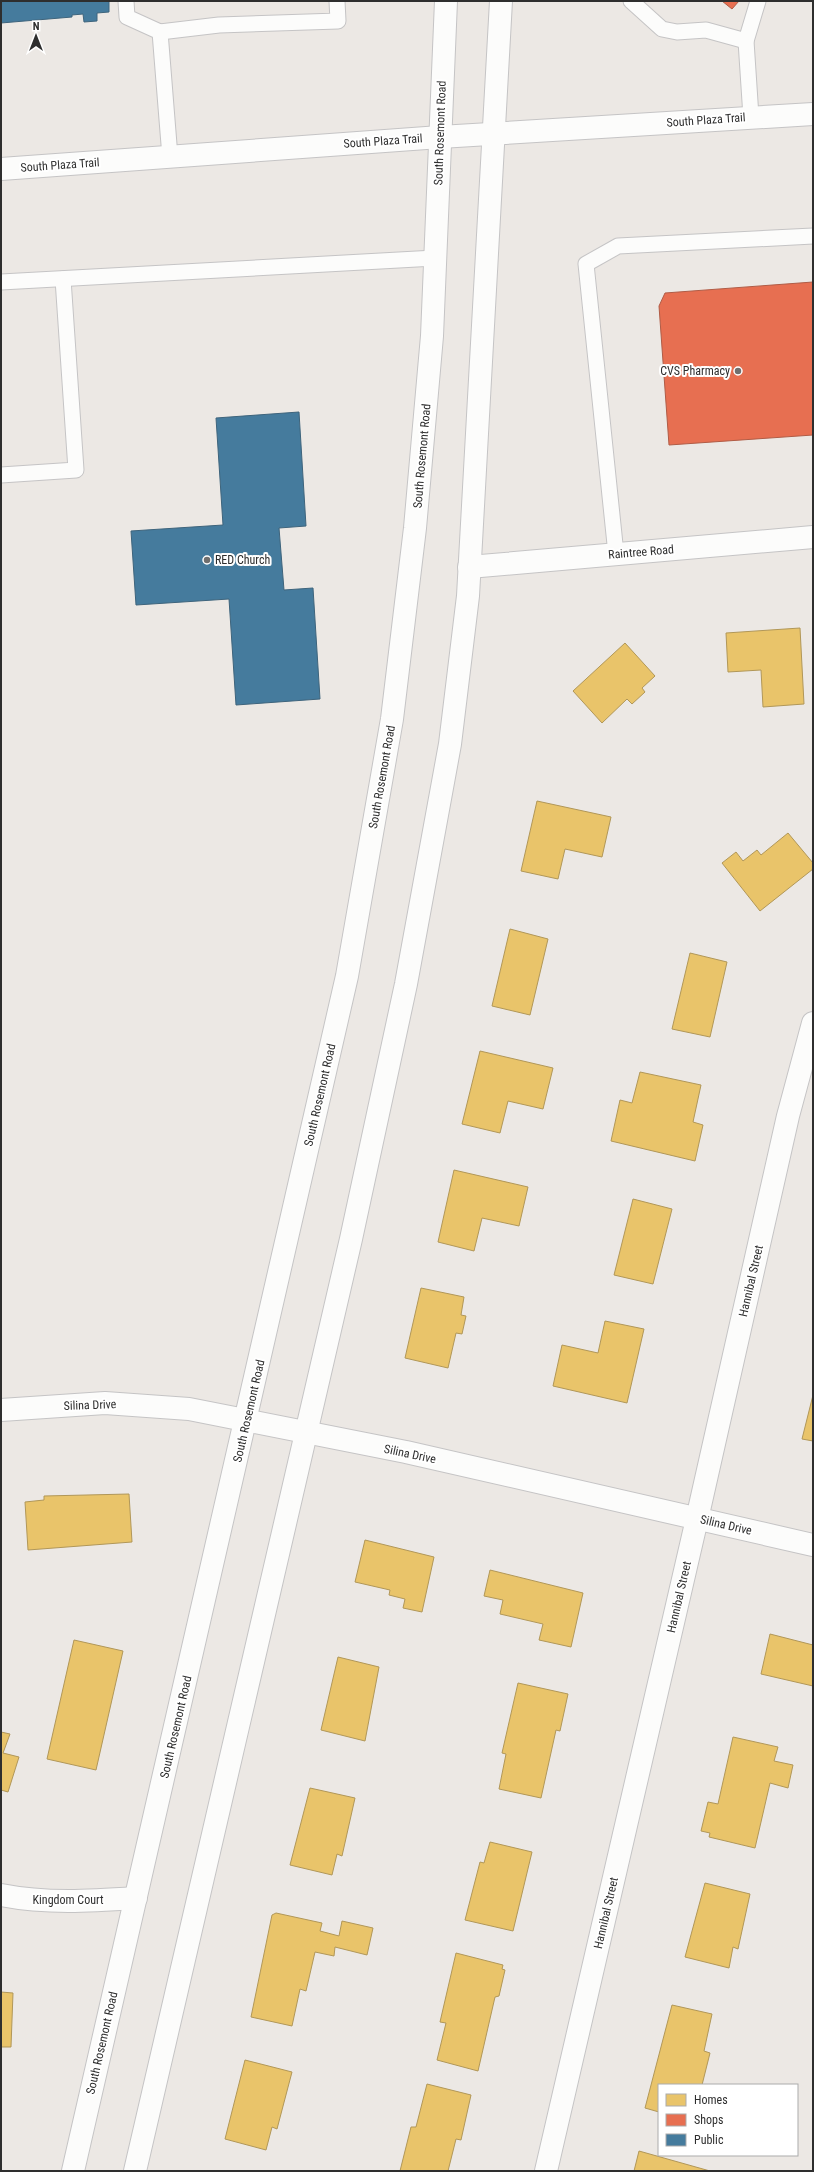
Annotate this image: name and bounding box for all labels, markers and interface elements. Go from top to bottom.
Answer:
north arrow [16,16,56,56]
text: N [33,20,40,33]
street label: South Rosemont Road [431,80,449,186]
street label: South Plaza Trail [666,110,746,130]
street label: South Plaza Trail [343,131,423,151]
street label: South Plaza Trail [20,155,100,175]
place label: CVS Pharmacy [660,364,730,378]
marker: CVS Pharmacy [733,366,743,376]
street label: South Rosemont Road [410,403,434,509]
street label: Raintree Road [608,542,674,562]
place label: RED Church [215,553,270,567]
marker: RED Church [202,555,212,565]
street label: South Rosemont Road [366,724,398,830]
street label: South Rosemont Road [301,1042,339,1148]
street label: Hannibal Street [736,1243,766,1318]
street label: South Rosemont Road [230,1358,268,1464]
street label: Silina Drive [63,1397,117,1413]
street label: Silina Drive [383,1442,438,1466]
street label: Silina Drive [699,1512,754,1538]
street label: Hannibal Street [664,1559,694,1634]
street label: South Rosemont Road [157,1674,195,1780]
street label: Hannibal Street [591,1875,621,1950]
street label: Kingdom Court [33,1893,104,1907]
street label: South Rosemont Road [83,1990,121,2096]
legend [658,2084,798,2156]
text: Homes [694,2093,728,2107]
text: Shops [694,2113,723,2127]
text: Public [694,2133,724,2147]

